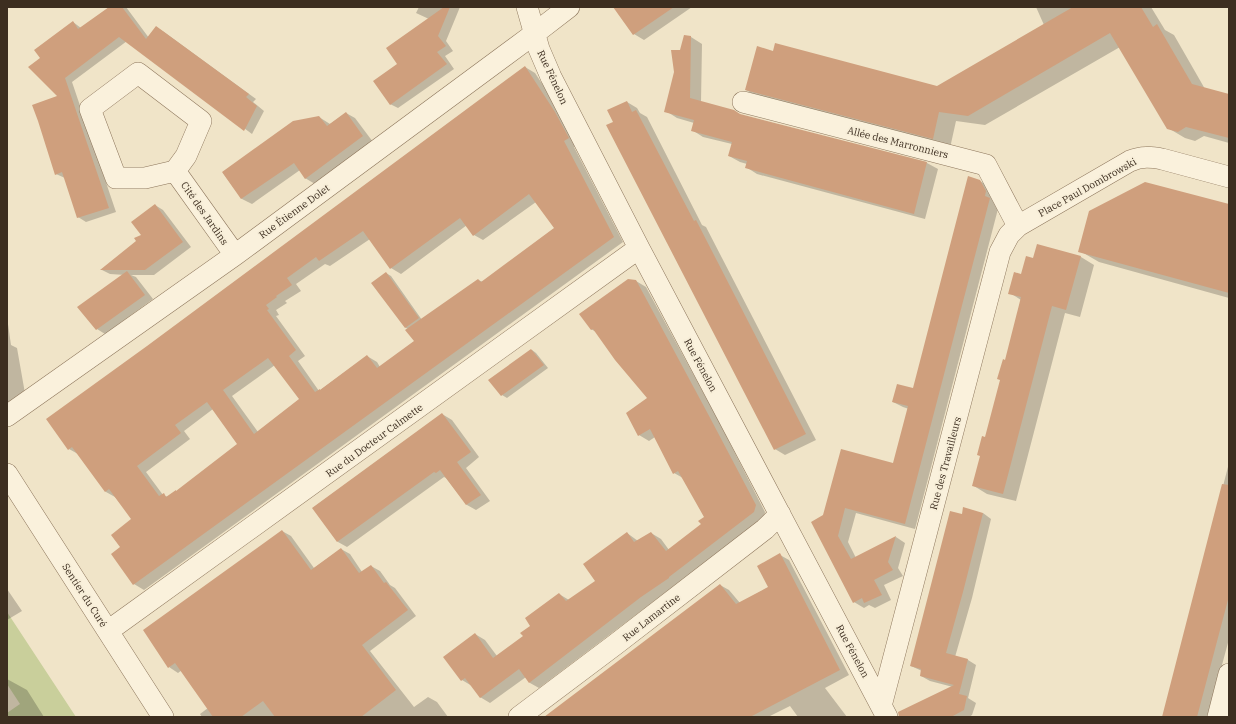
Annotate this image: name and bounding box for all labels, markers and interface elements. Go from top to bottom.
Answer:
street label: Rue Fénelon [534,48,571,107]
street label: Allée des Marronniers [846,124,950,161]
street label: Place Paul Dombrowski [1036,155,1139,220]
street label: Cité des Jardins [178,179,231,248]
street label: Rue Étienne Dolet [256,181,332,241]
street label: Rue Fénelon [681,336,720,395]
street label: Rue du Docteur Calmette [323,401,425,480]
street label: Rue des Travailleurs [927,415,964,511]
street label: Sentier du Curé [59,561,110,630]
street label: Rue Lamartine [620,591,683,644]
street label: Rue Fénelon [833,622,872,681]

